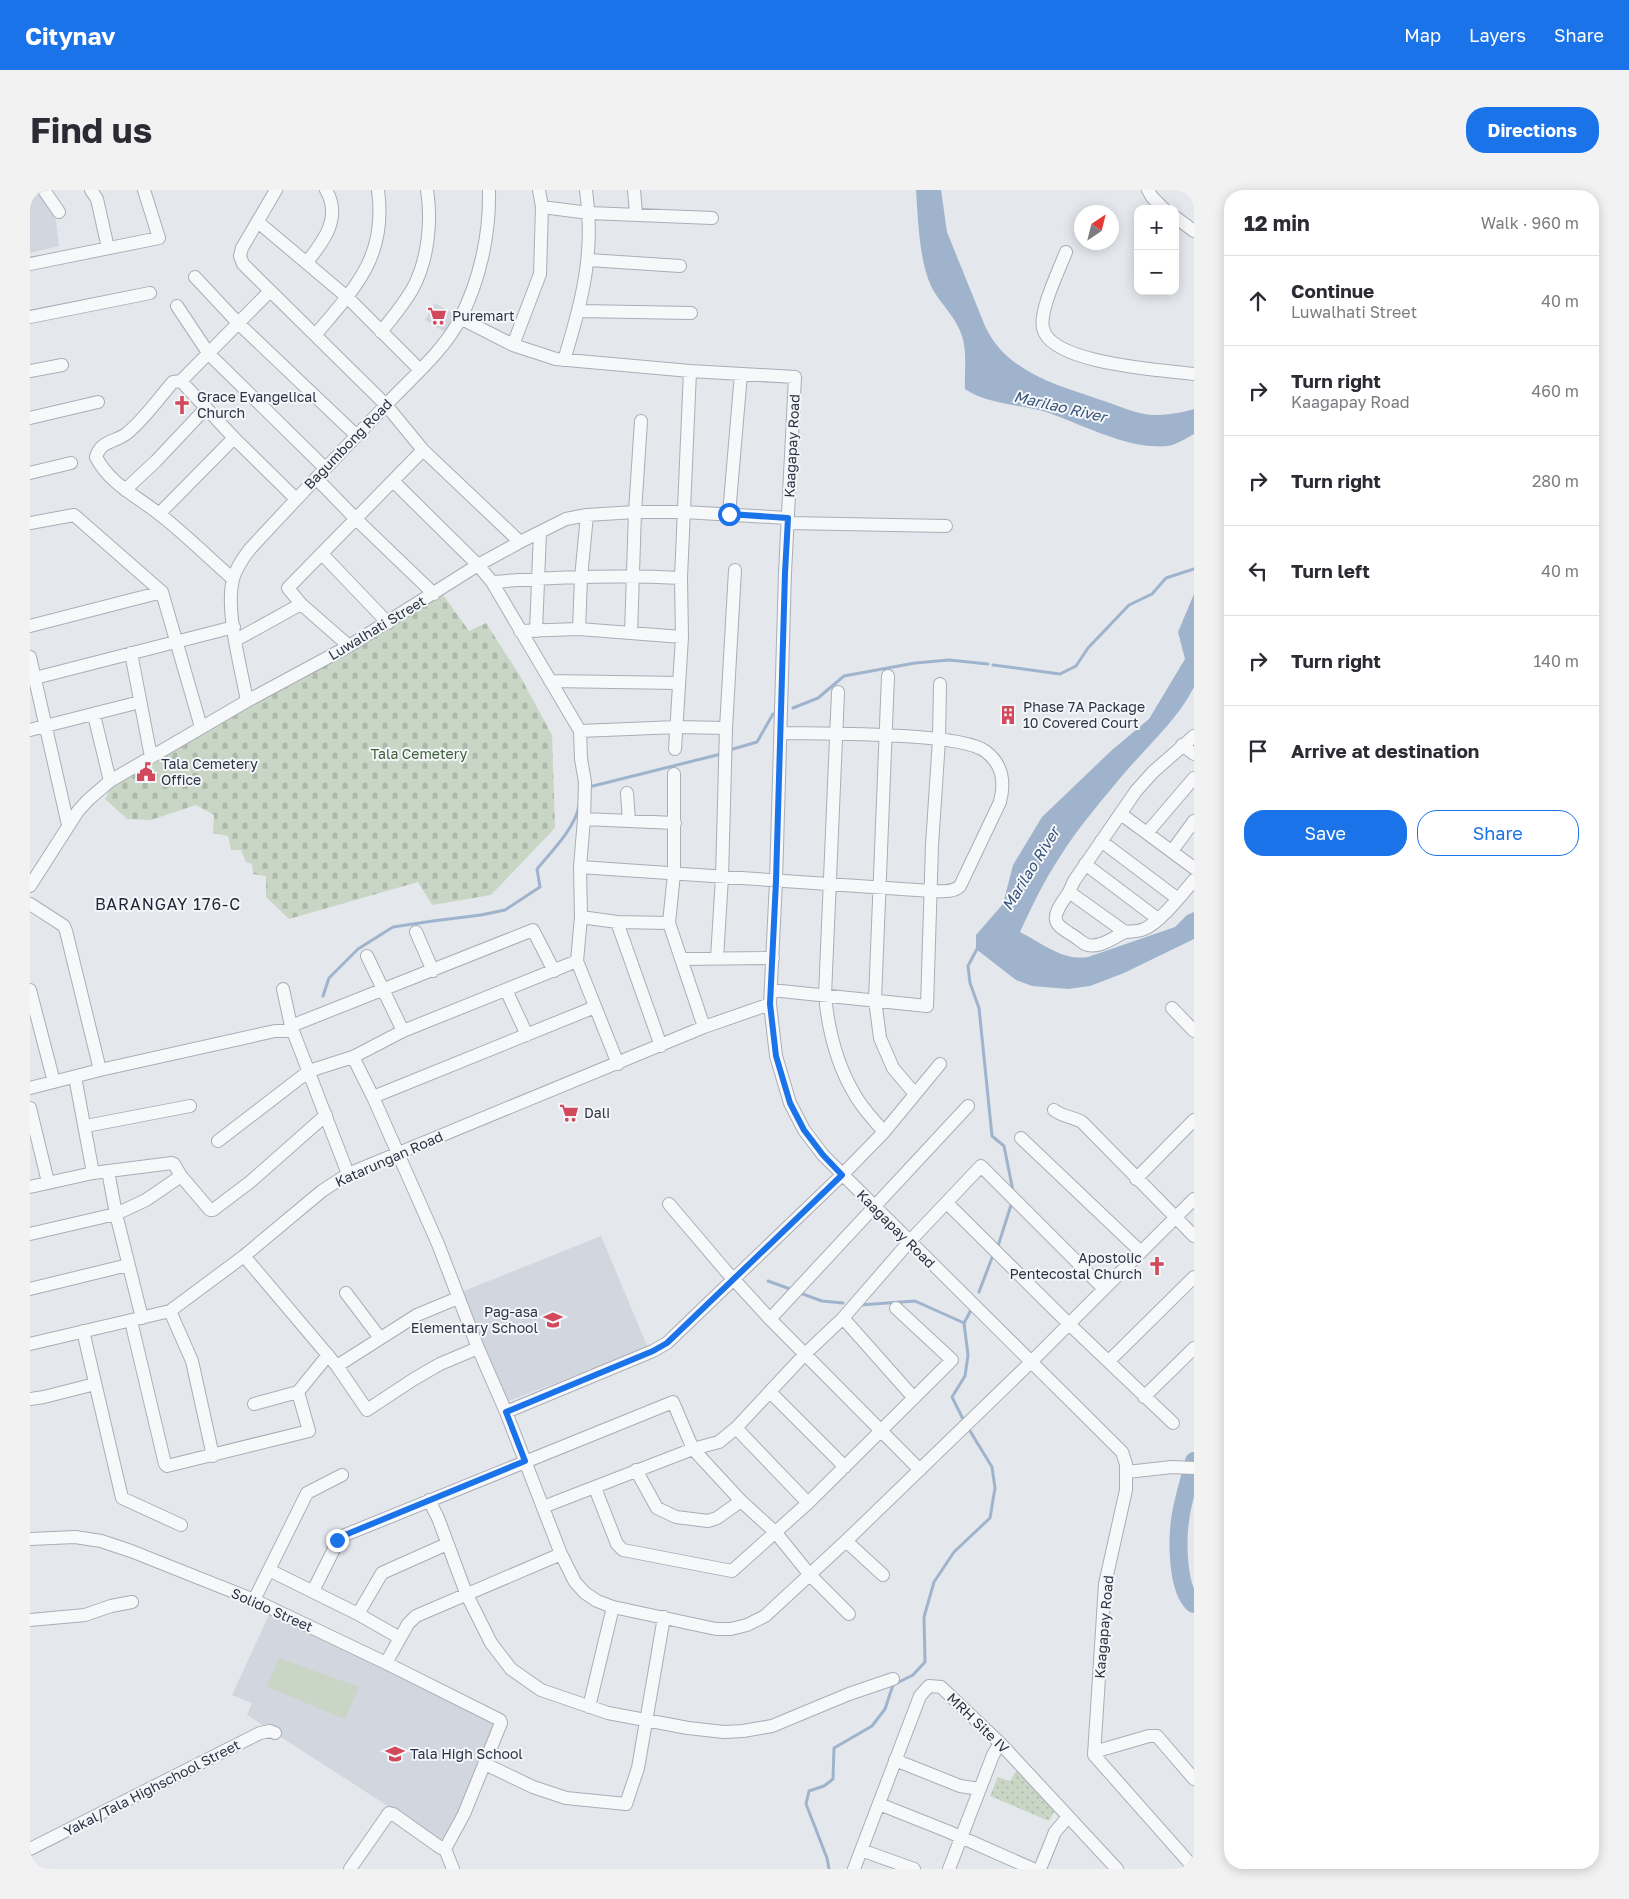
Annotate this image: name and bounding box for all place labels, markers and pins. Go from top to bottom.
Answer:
supermarket icon: Puremart [426,305,448,327]
place label: Puremart [452,307,515,324]
place label: Grace Evangelical Church [197,388,317,421]
church icon: Grace Evangelical Church [171,394,193,416]
place label: Phase 7A Package 10 Covered Court [1023,698,1145,731]
building icon: Phase 7A Package 10 Covered Court [997,704,1019,726]
place label: Tala Cemetery Office [161,755,258,788]
public building icon: Tala Cemetery Office [135,761,157,783]
supermarket icon: Dali [558,1102,580,1124]
place label: Dali [584,1104,610,1121]
place label: Apostolic Pentecostal Church [1010,1249,1142,1282]
church icon: Apostolic Pentecostal Church [1146,1255,1168,1277]
place label: Pag-asa Elementary School [411,1303,538,1336]
school or university icon: Pag-asa Elementary School [542,1309,564,1331]
school or university icon: Tala High School [384,1743,406,1765]
place label: Tala High School [410,1745,523,1762]

